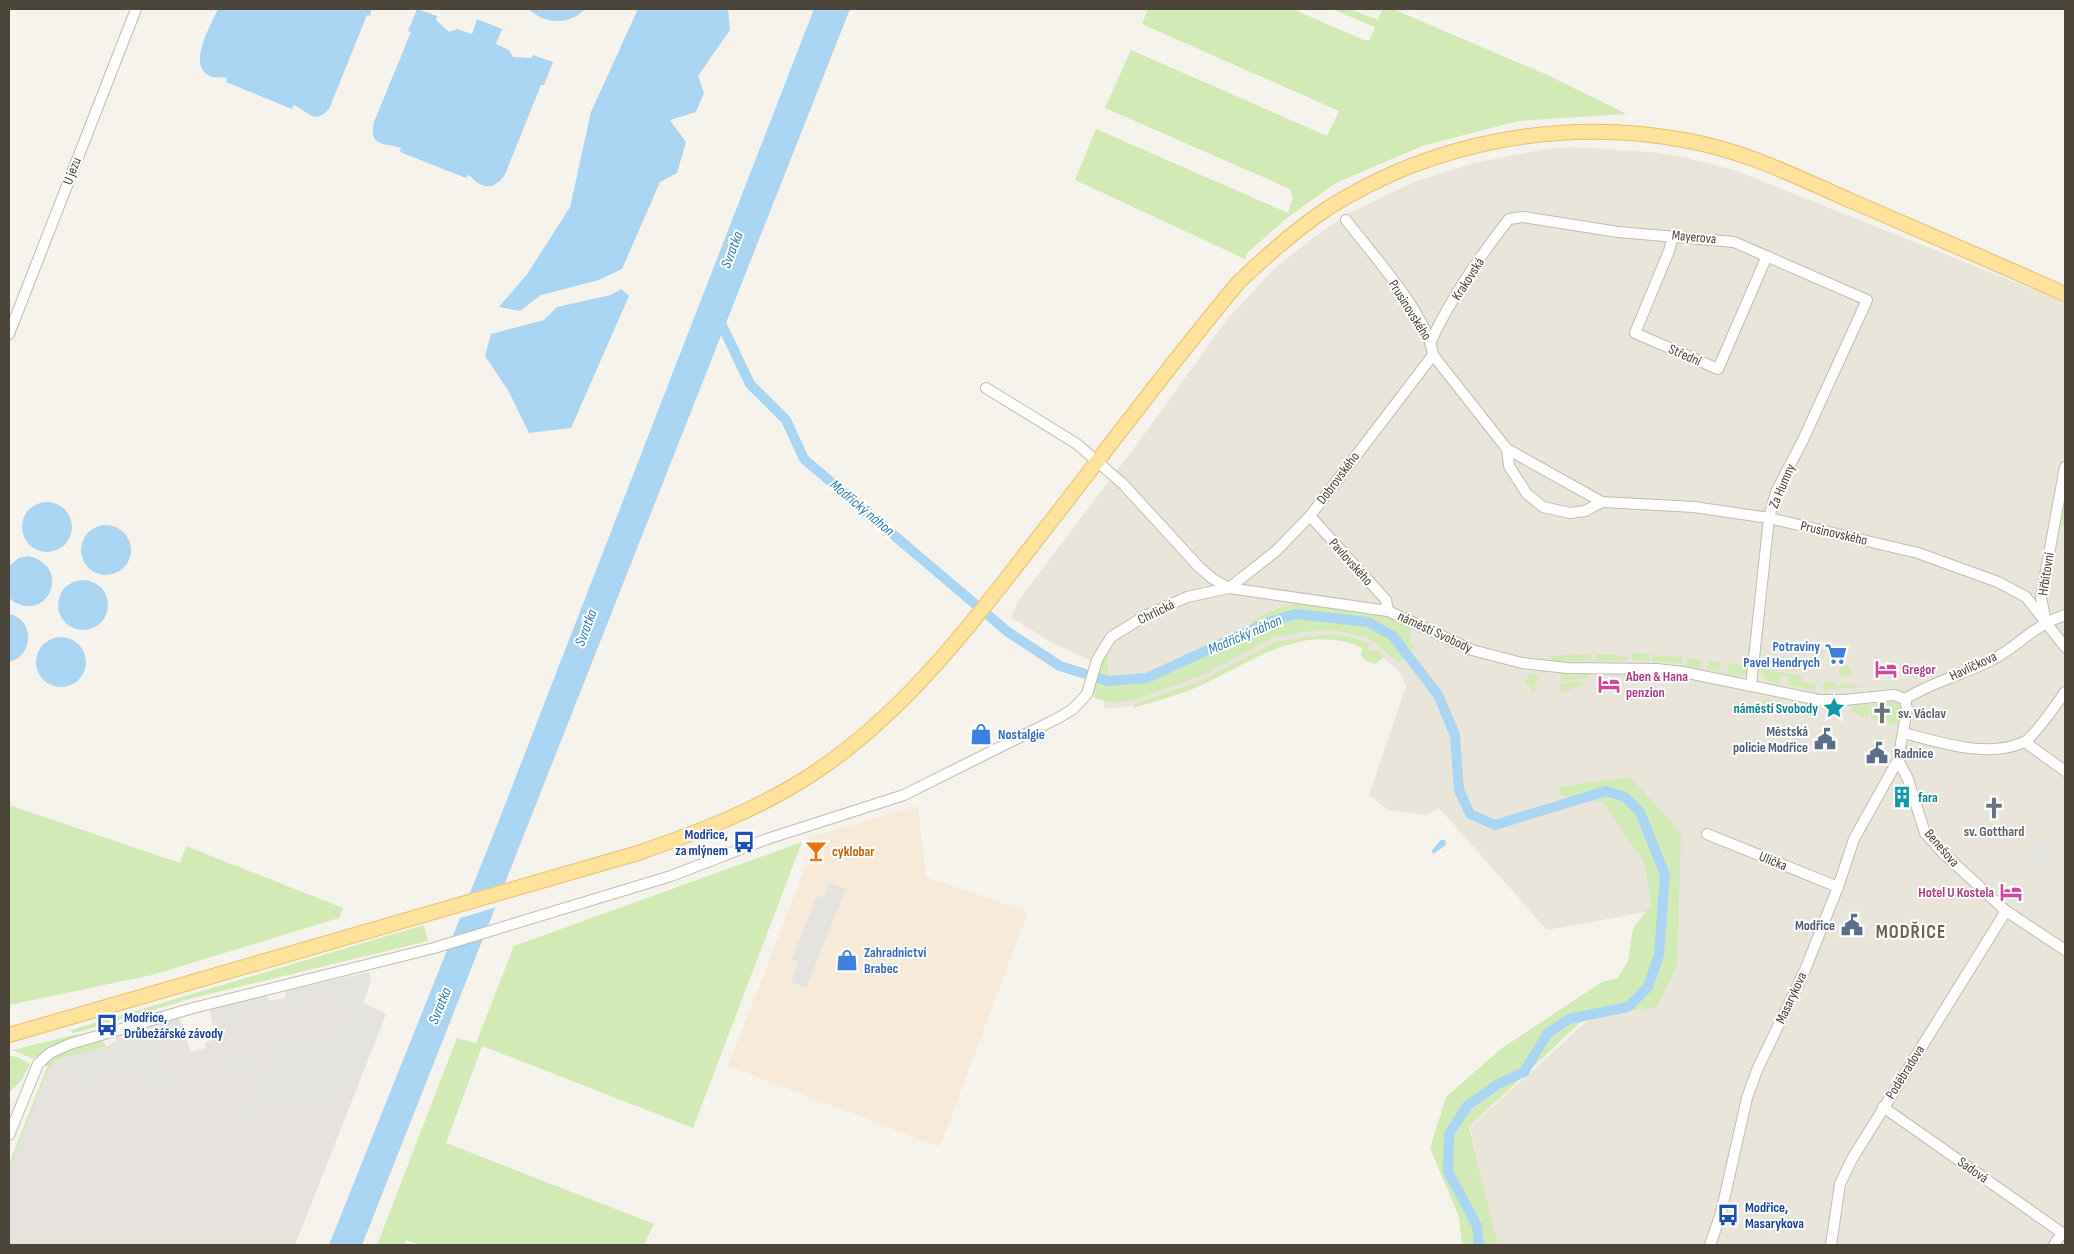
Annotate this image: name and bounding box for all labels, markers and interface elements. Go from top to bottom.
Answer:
street label: U jezu [59,155,85,187]
street label: Mayerova [1671,227,1717,247]
water label: Svratka [716,229,748,271]
street label: Krakovská [1448,254,1488,304]
street label: Prusinovského [1385,277,1435,344]
street label: Střední [1666,340,1704,370]
street label: Dobrovského [1313,448,1363,507]
street label: Za Humny [1765,461,1799,511]
water label: Modřický náhon [826,476,898,540]
street label: Prusinovského [1799,517,1869,549]
street label: Pavlovského [1325,535,1377,589]
street label: Hřbitovní [2034,551,2058,597]
street label: Chrlická [1135,596,1177,628]
water label: Svratka [570,607,602,649]
street label: náměstí Svobody [1395,607,1475,657]
water label: Modřický náhon [1205,611,1285,659]
place label: Potraviny Pavel Hendrych [1743,638,1820,671]
supermarket icon: Potraviny Pavel Hendrych [1823,641,1849,667]
street label: Havlíčkova [1947,648,1999,684]
hotel icon: Gregor [1873,656,1899,682]
place label: Gregor [1902,661,1936,678]
place label: Aben & Hana penzion [1625,668,1688,701]
hotel icon: Aben & Hana penzion [1596,671,1622,697]
place icon: náměstí Svobody [1821,695,1847,721]
place label: náměstí Svobody [1734,700,1818,717]
church icon: sv. Václav [1869,700,1895,726]
place label: sv. Václav [1898,705,1946,722]
shop icon: Nostalgie [968,721,994,747]
place label: Městská policie Modřice [1733,723,1808,756]
place label: Nostalgie [998,726,1045,743]
public building icon: Městská policie Modřice [1812,726,1838,752]
public building icon: Radnice [1864,740,1890,766]
place label: Radnice [1894,745,1933,762]
building icon: fara [1889,784,1915,810]
place label: fara [1918,789,1938,806]
church icon: sv. Gotthard [1981,795,2007,821]
place label: sv. Gotthard [1964,823,2024,840]
place label: Modřice, za mlýnem [675,826,728,859]
street label: Benešova [1921,826,1963,870]
bus stop icon: Modřice, za mlýnem [731,829,757,855]
bar icon: cyklobar [803,838,829,864]
place label: cyklobar [832,843,875,860]
street label: Ulička [1756,848,1790,874]
hotel icon: Hotel U Kostela [1998,879,2024,905]
place label: Hotel U Kostela [1918,884,1994,901]
public building icon: Modřice [1839,912,1865,938]
place label: Modřice [1795,917,1835,934]
district label: MODŘICE [1876,921,1946,944]
place label: Zahradnictví Brabec [864,944,927,977]
shop icon: Zahradnictví Brabec [834,947,860,973]
street label: Masarykova [1772,969,1810,1027]
water label: Svratka [424,985,456,1027]
place label: Modřice, Drůbežářské závody [124,1009,223,1042]
bus stop icon: Modřice, Drůbežářské závody [94,1012,120,1038]
street label: Poděbradova [1882,1042,1928,1102]
street label: Sadová [1954,1153,1992,1187]
place label: Modřice, Masarykova [1745,1199,1804,1232]
bus stop icon: Modřice, Masarykova [1715,1202,1741,1228]

